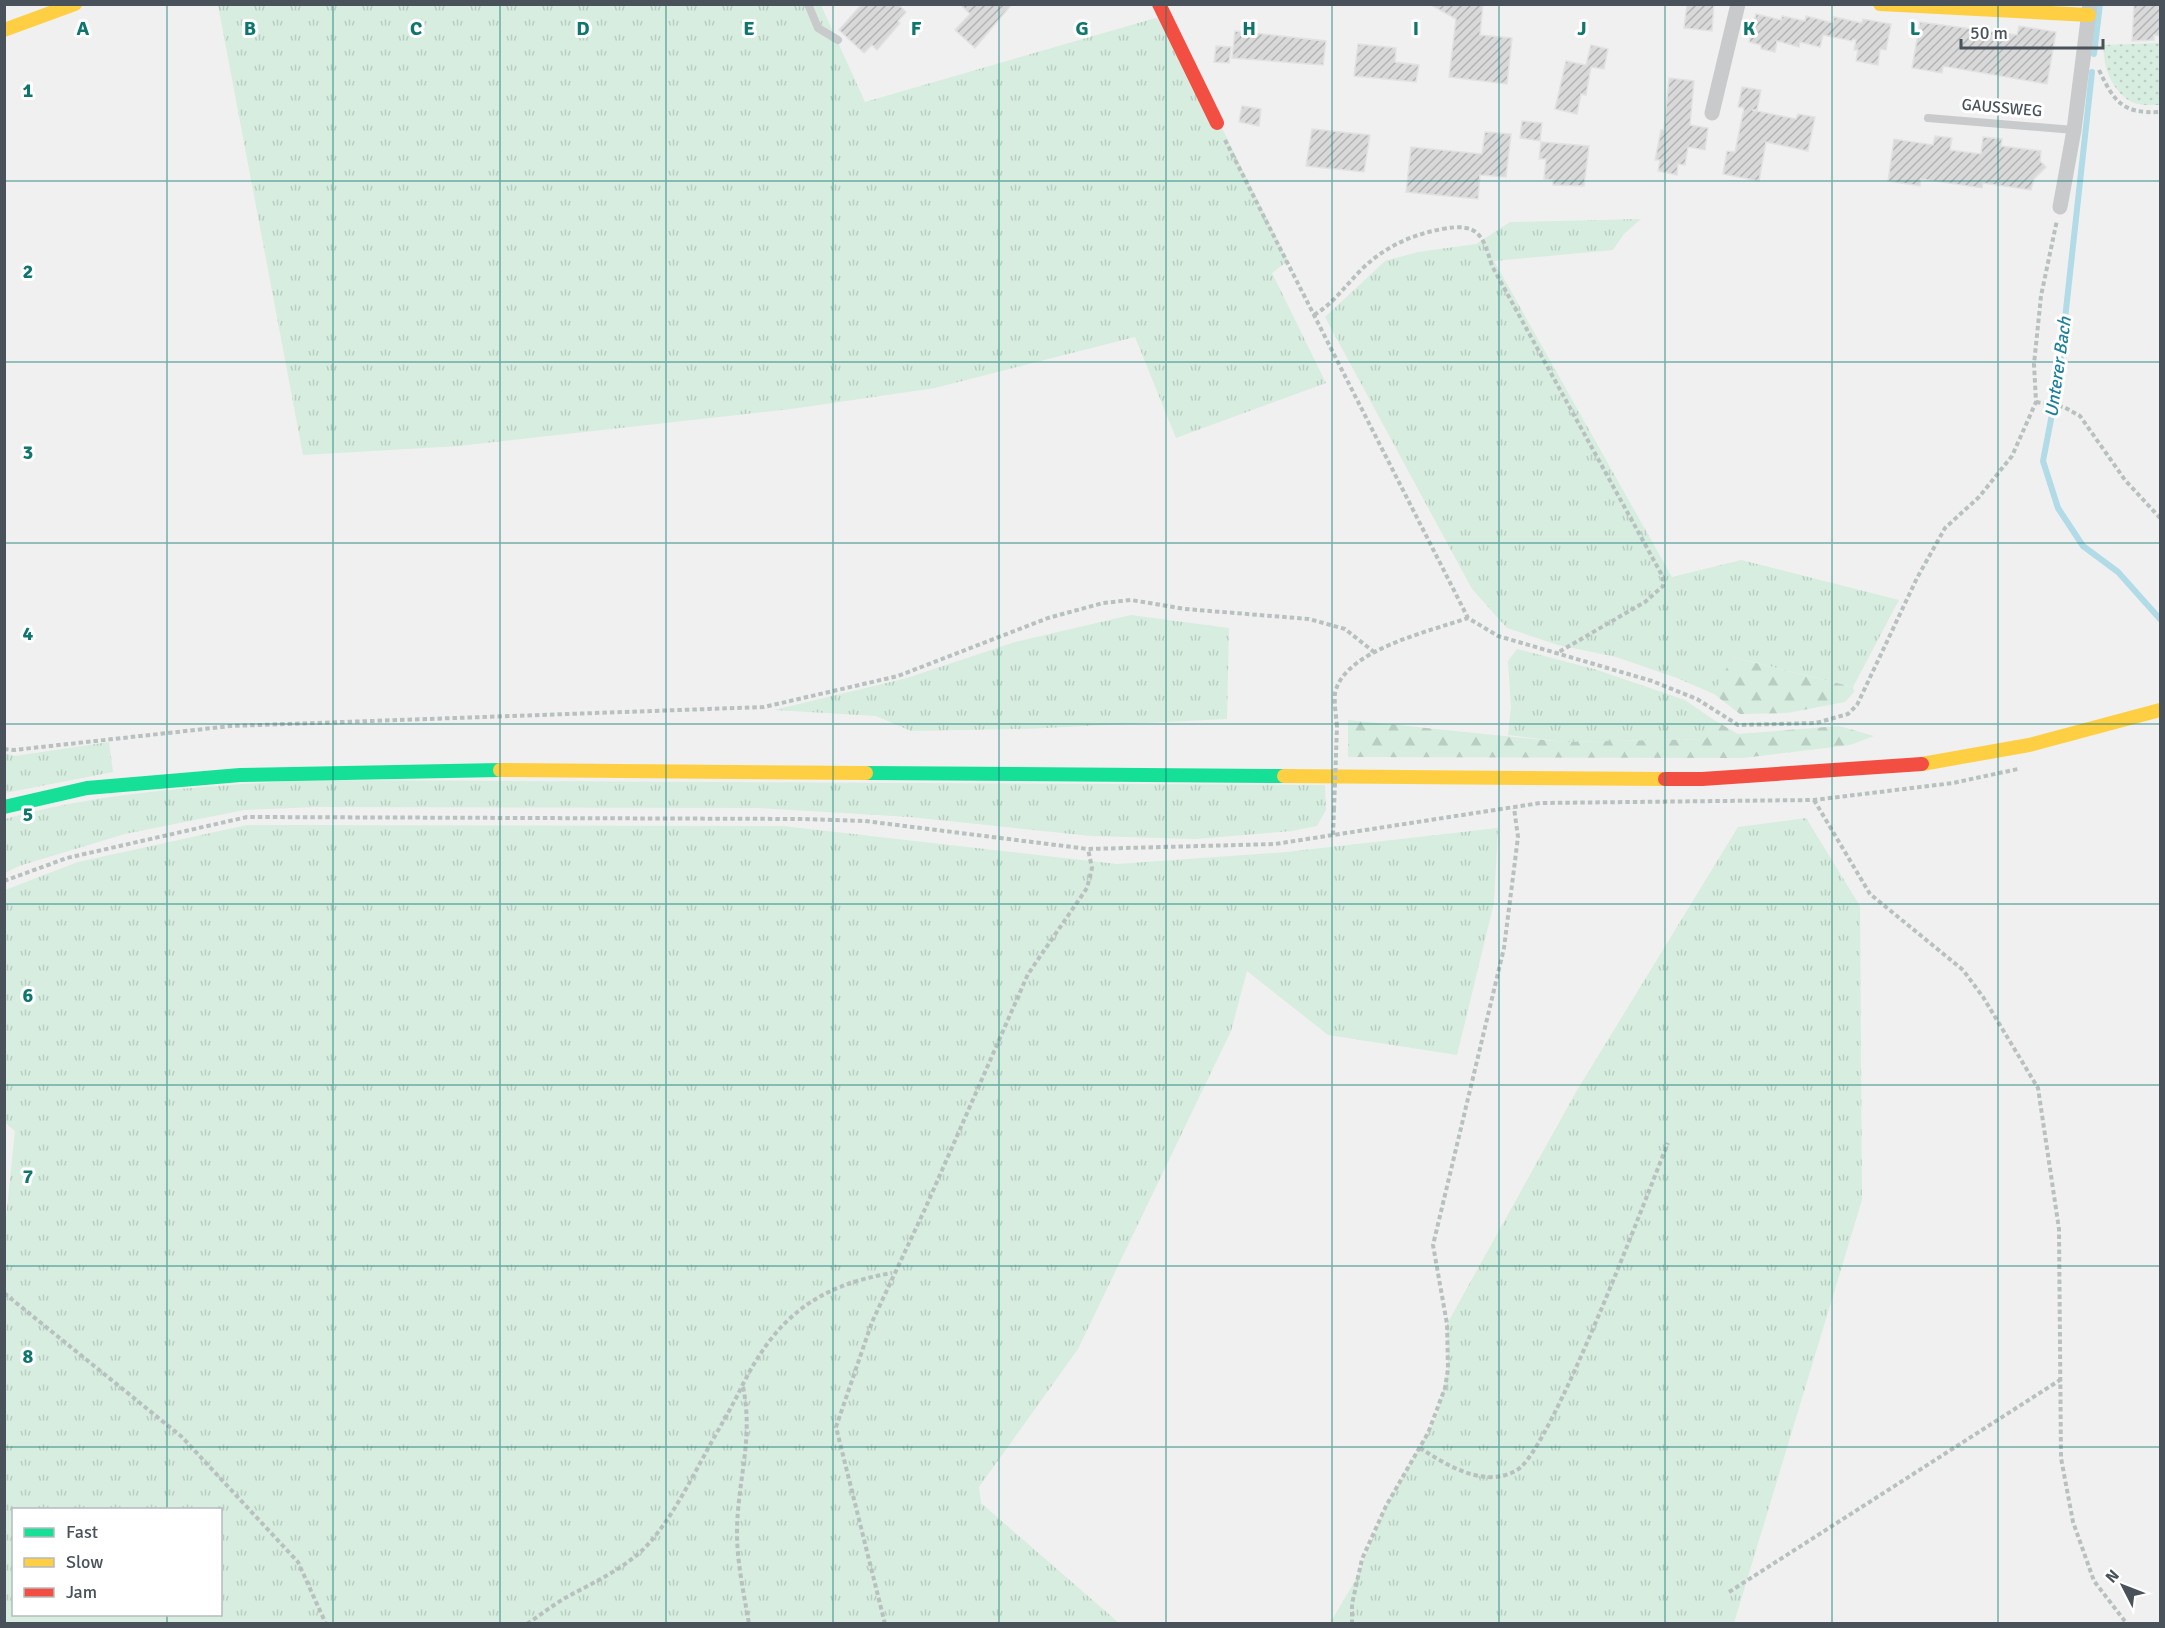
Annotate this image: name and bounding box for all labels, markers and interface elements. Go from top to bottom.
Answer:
scale bar [1961,12,2104,50]
text: A [77,16,90,41]
text: B [244,16,256,41]
text: C [410,16,422,41]
text: D [576,16,590,41]
text: E [743,16,755,41]
text: F [911,16,922,41]
text: G [1075,16,1089,41]
text: H [1242,16,1256,41]
text: I [1413,16,1419,41]
text: J [1577,16,1587,41]
text: K [1743,16,1756,41]
text: L [1910,16,1921,41]
text: 50 m [1970,22,2008,44]
text: 1 [23,78,34,103]
street label: GAUSSWEG [1961,95,2043,121]
text: 2 [23,259,33,284]
water label: Unterer Bach [2040,314,2076,419]
text: 3 [23,440,33,465]
text: 4 [23,621,34,646]
text: 5 [23,802,33,827]
text: 6 [23,983,34,1008]
text: 7 [23,1164,34,1189]
text: 8 [23,1344,34,1369]
legend [12,1508,222,1616]
text: Fast [66,1521,98,1543]
text: Slow [66,1551,103,1573]
north arrow [2093,1556,2153,1616]
text: N [2101,1566,2124,1587]
text: Jam [66,1581,97,1603]

